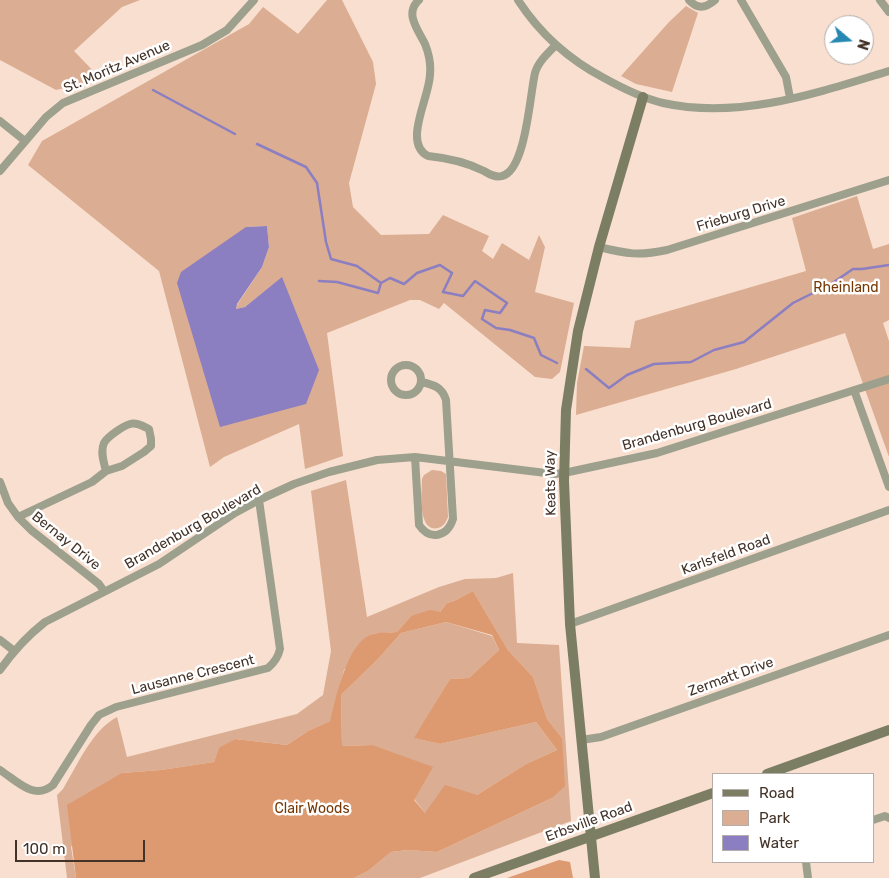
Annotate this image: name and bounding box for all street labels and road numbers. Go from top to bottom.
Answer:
street label: St. Moritz Avenue [61,37,173,97]
street label: Frieburg Drive [695,193,787,235]
street label: Brandenburg Boulevard [620,396,774,454]
street label: Keats Way [542,450,560,516]
street label: Brandenburg Boulevard [122,481,264,573]
street label: Bernay Drive [28,508,104,574]
street label: Karlsfeld Road [679,531,773,579]
street label: Lausanne Crescent [130,652,256,698]
street label: Zermatt Drive [686,654,776,700]
street label: Erbsville Road [543,798,635,846]

